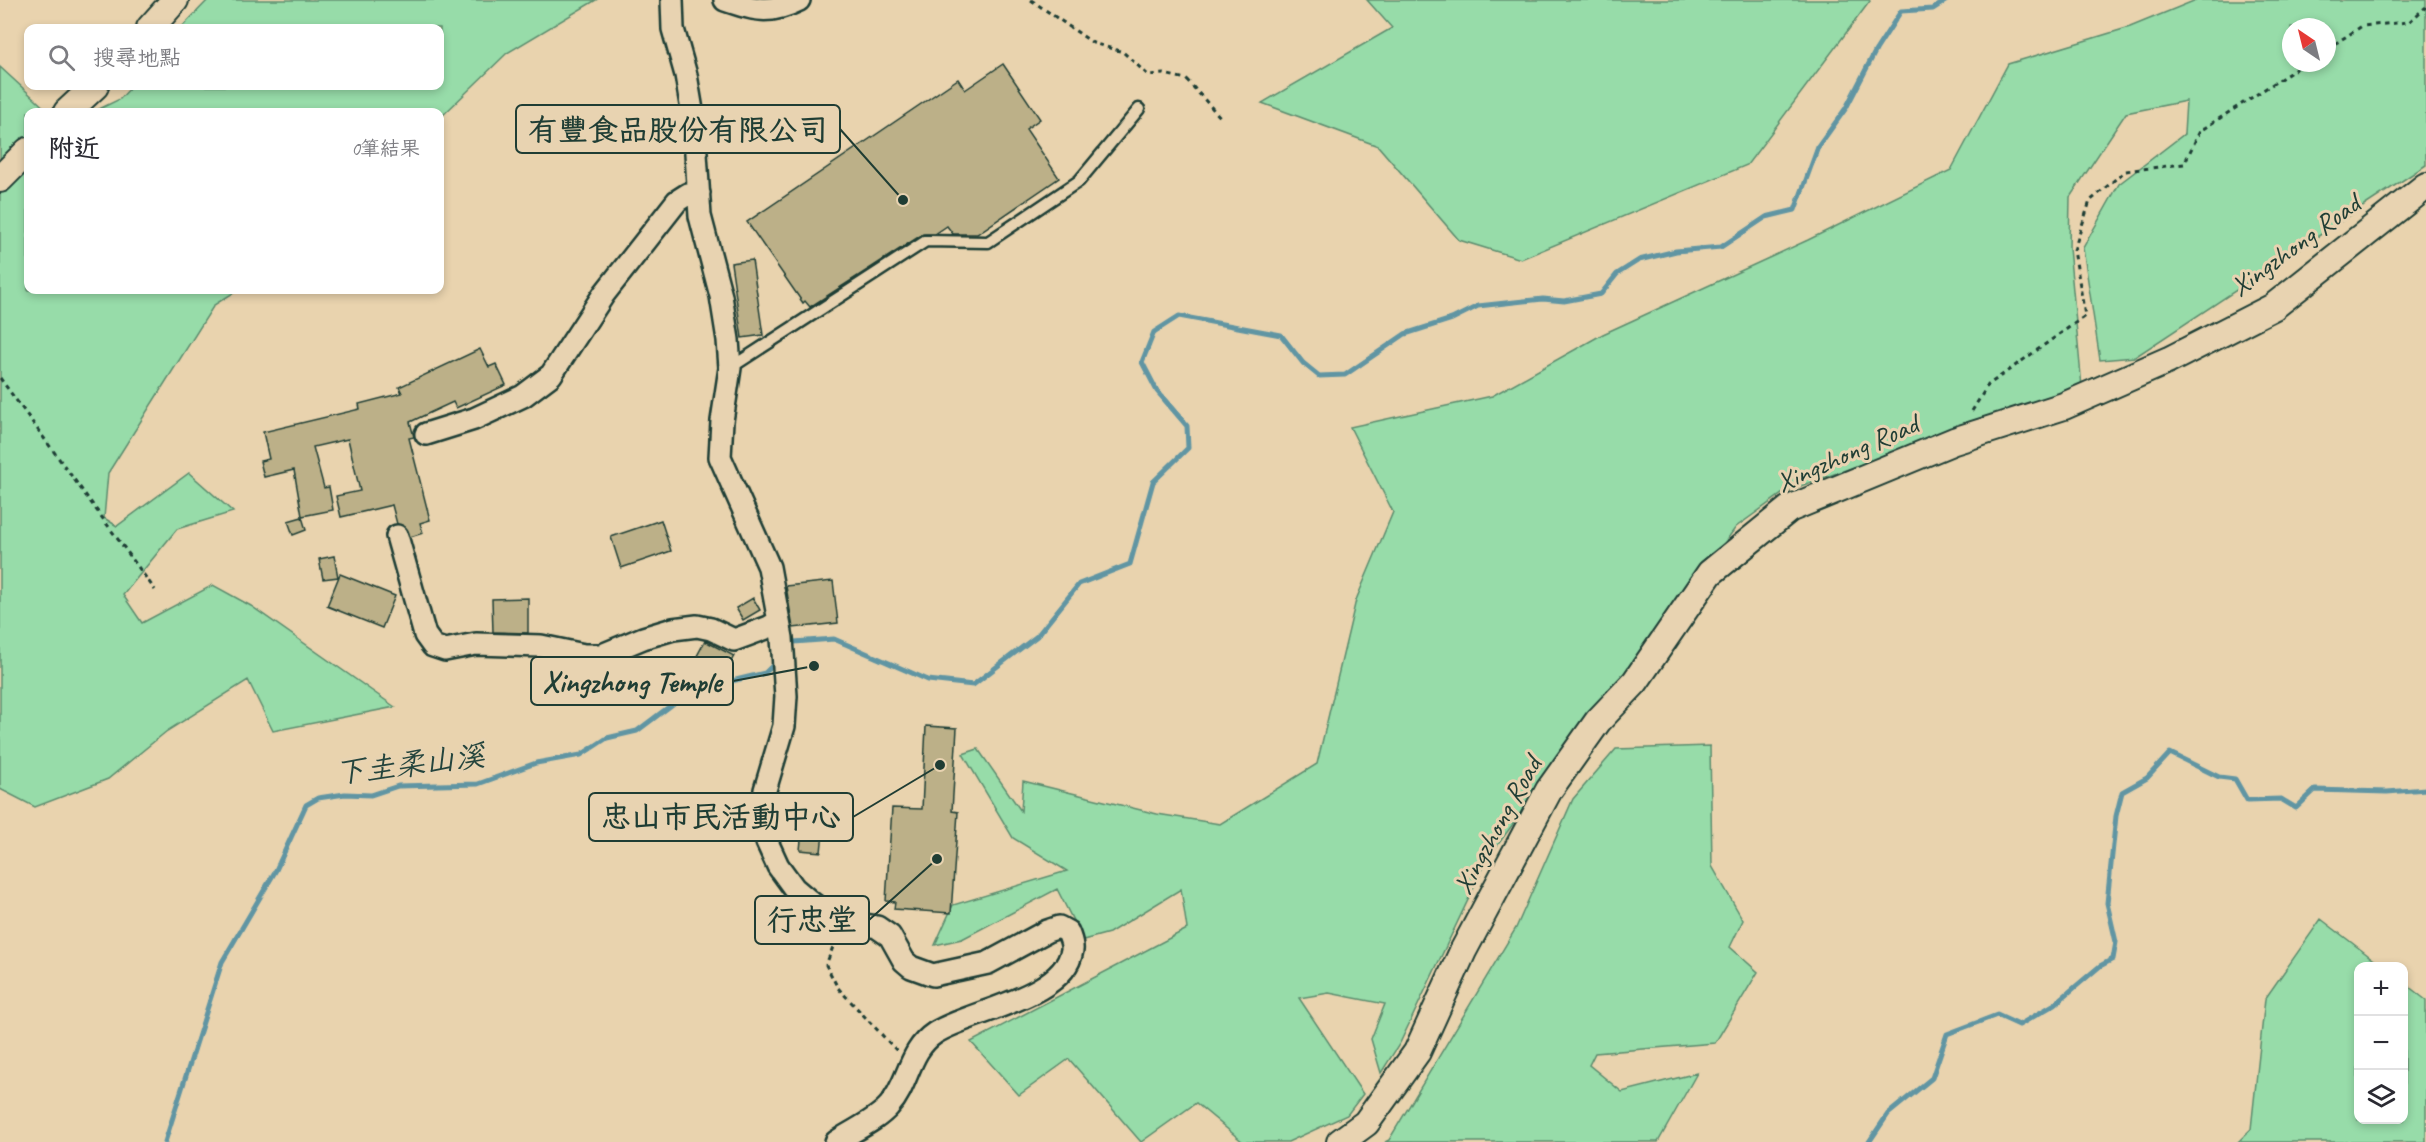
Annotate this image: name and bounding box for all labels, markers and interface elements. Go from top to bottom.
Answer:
north arrow [2282,18,2336,72]
search box [24,24,444,90]
icon: search [45,41,78,74]
text: 搜尋地點 [93,44,181,72]
callout: 有豐食品股份有限公司 [516,105,840,153]
text: 有豐食品股份有限公司 [528,111,828,149]
text: 附近 [48,132,100,165]
text: 0筆結果 [351,136,420,161]
street label: Xingzhong Road [2223,184,2370,304]
street label: Xingzhong Road [1771,405,1927,500]
callout: Xingzhong Temple [531,657,733,705]
text: Xingzhong Temple [543,663,724,701]
water label: 下圭柔山溪 [333,736,489,792]
street label: Xingzhong Road [1445,747,1551,900]
callout: 忠山市民活動中心 [589,793,853,841]
text: 忠山市民活動中心 [601,798,841,836]
callout: 行忠堂 [755,896,869,944]
text: 行忠堂 [767,901,857,939]
map controls [2354,962,2408,1124]
button: + [2354,962,2408,1016]
button: − [2354,1016,2408,1070]
button: layers [2354,1070,2408,1124]

